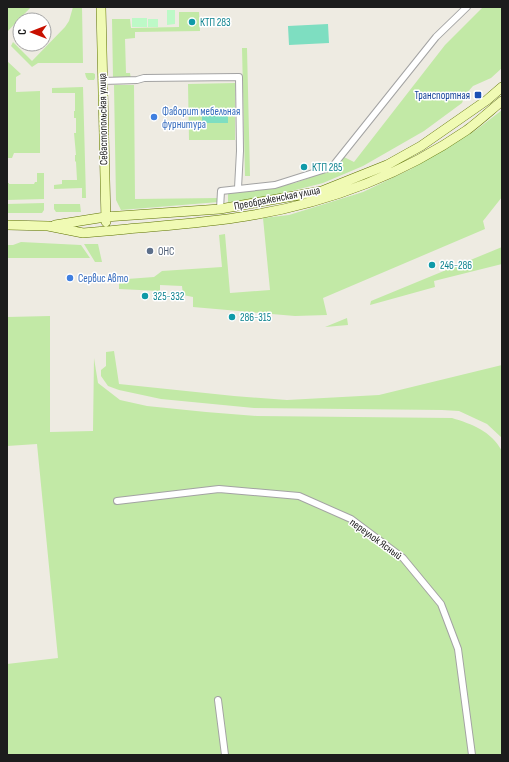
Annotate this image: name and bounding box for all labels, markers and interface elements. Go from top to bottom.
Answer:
north arrow [12,12,52,52]
place label: КТП 283 [200,16,231,29]
marker: КТП 283 [187,17,197,27]
text: С [16,29,29,35]
street label: Севастопольская улица [96,73,110,165]
place label: Транспортная [415,89,470,102]
marker: Транспортная [473,90,483,100]
place label: Фаворит мебельная фурнитура [162,105,240,131]
marker: Фаворит мебельная фурнитура [149,112,159,122]
place label: КТП 285 [312,161,342,174]
marker: КТП 285 [299,162,309,172]
street label: Преображенская улица [233,183,321,213]
place label: ОНС [158,245,174,258]
marker: ОНС [145,246,155,256]
place label: 246-286 [440,259,472,272]
marker: 246-286 [427,260,437,270]
place label: Сервис Авто [78,272,129,285]
marker: Сервис Авто [65,273,75,283]
place label: 325-332 [153,290,185,303]
marker: 325-332 [140,291,150,301]
place label: 286-315 [240,311,271,324]
marker: 286-315 [227,312,237,322]
street label: переулок Ясный [347,516,405,563]

